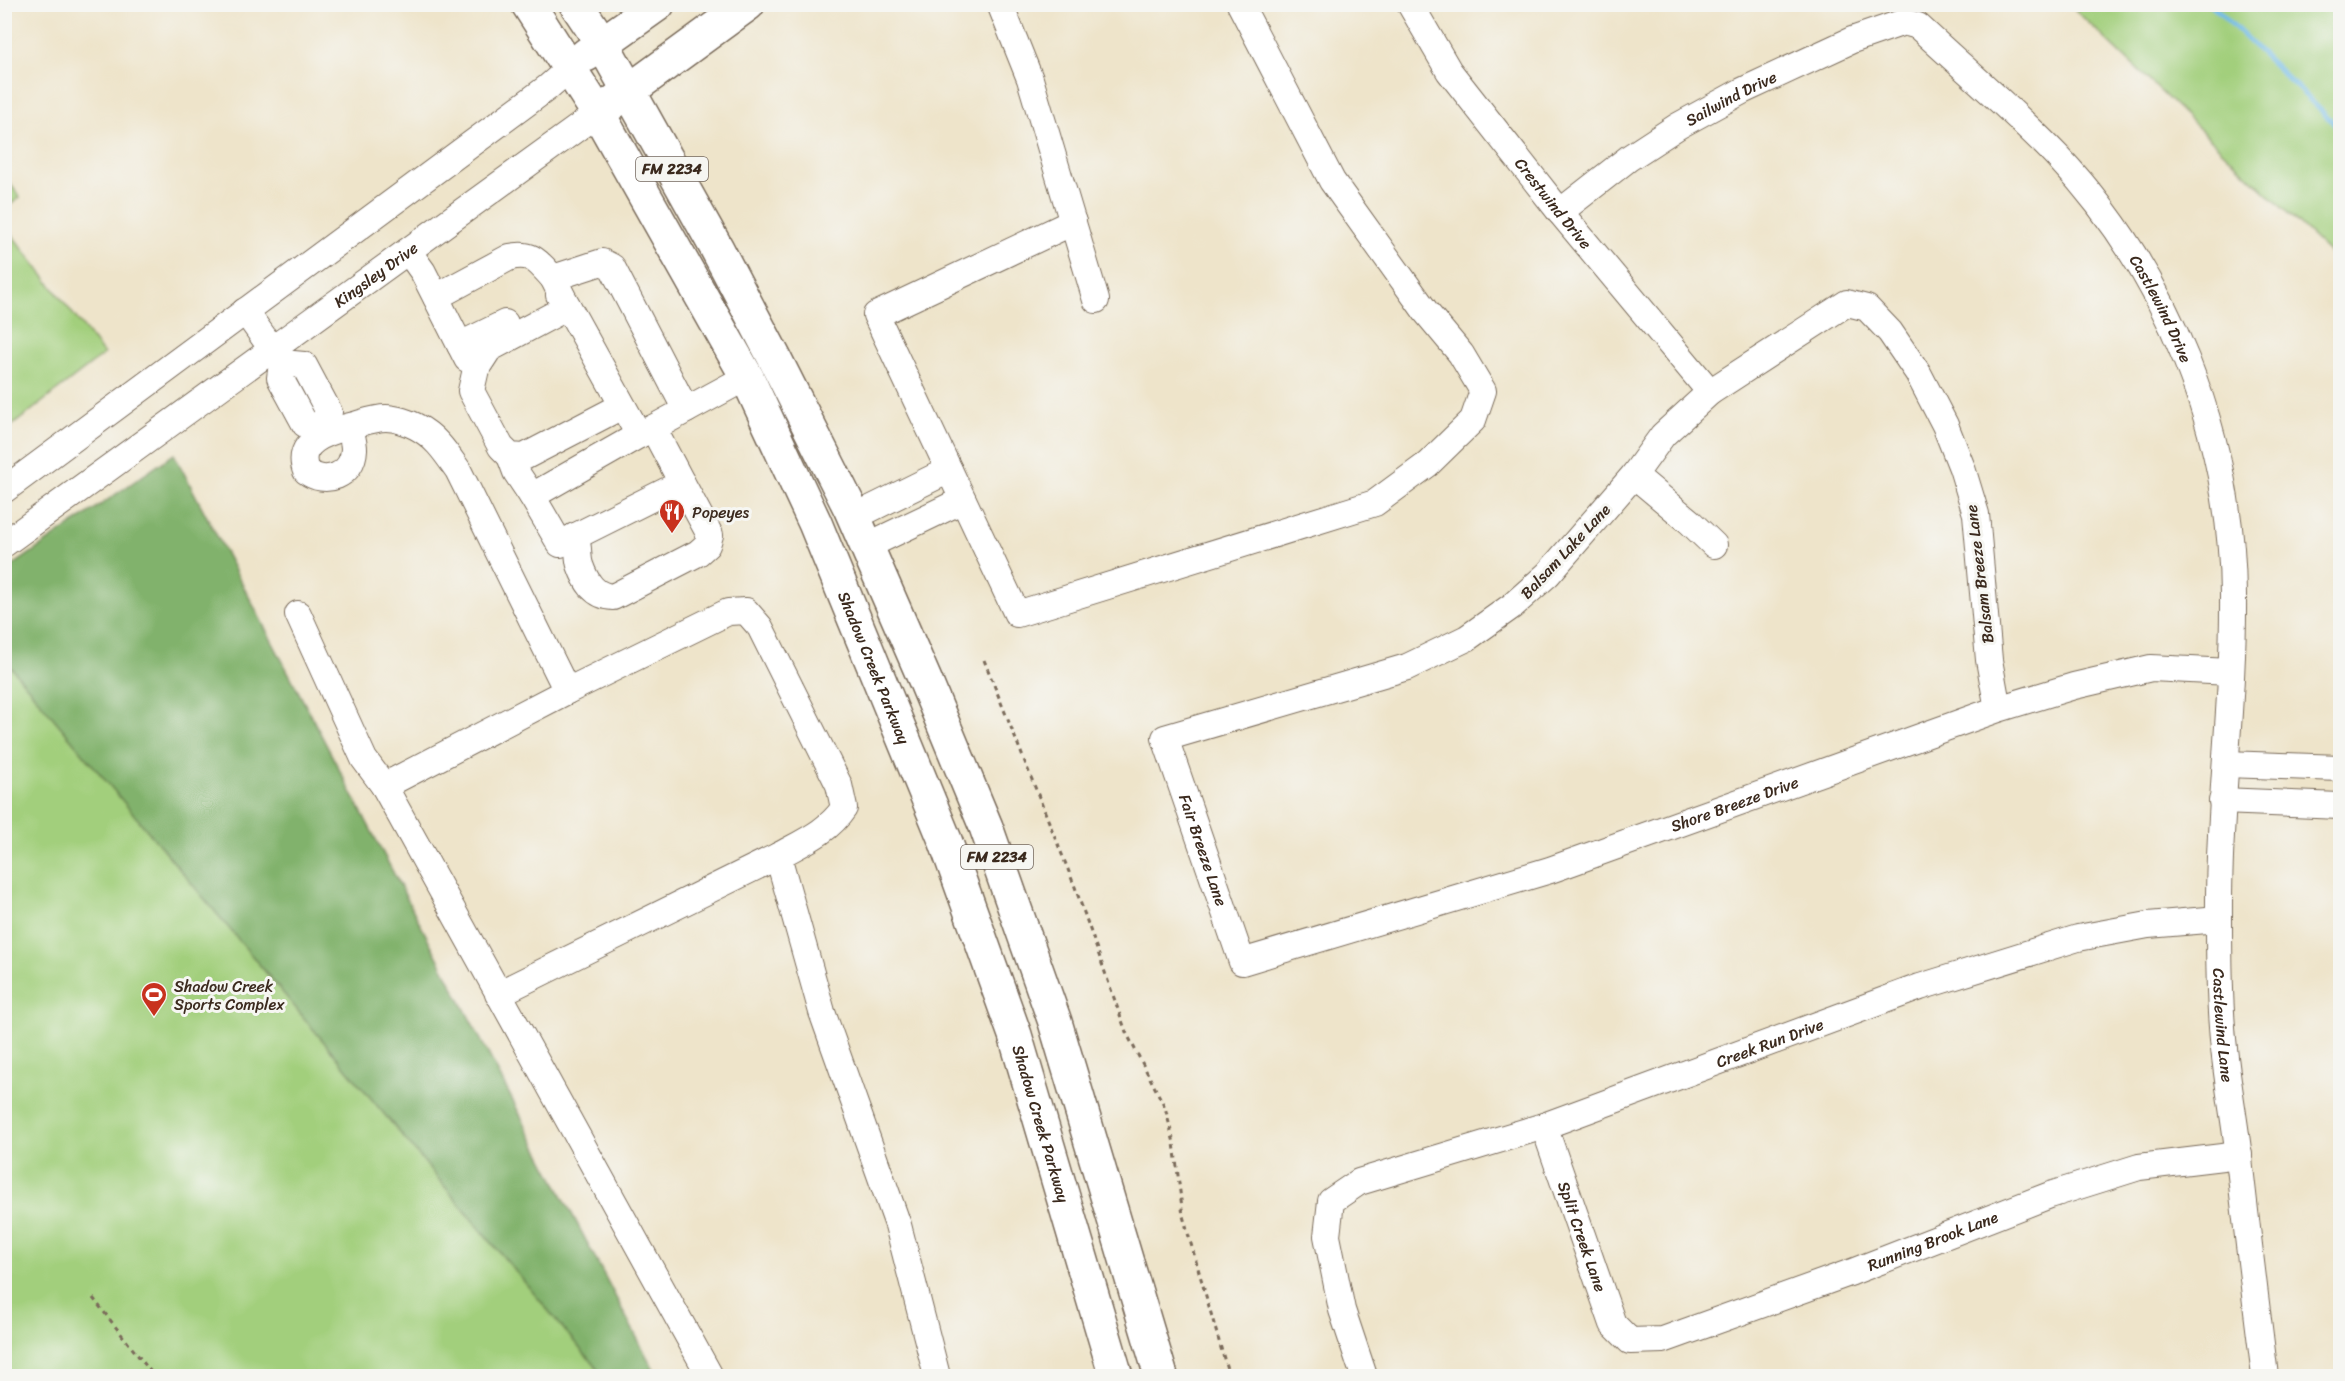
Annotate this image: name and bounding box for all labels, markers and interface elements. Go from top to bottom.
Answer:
street label: Sailwind Drive [1680,63,1782,134]
street label: Crestwind Drive [1507,151,1599,256]
road number: FM 2234 [636,157,708,181]
street label: Kingsley Drive [327,234,424,316]
street label: Castlewind Drive [2121,249,2200,367]
street label: Balsam Lake Lane [1513,496,1618,606]
restaurant icon: Popeyes [657,497,687,535]
place label: Popeyes [692,498,750,527]
street label: Balsam Breeze Lane [1957,503,2002,645]
street label: Shadow Creek Parkway [829,587,919,750]
street label: Shore Breeze Drive [1666,768,1803,841]
street label: Fair Breeze Lane [1170,790,1236,910]
road number: FM 2234 [961,845,1033,869]
street label: Castlewind Lane [2204,968,2242,1084]
place label: Shadow Creek Sports Complex [174,972,285,1019]
sports icon: Shadow Creek Sports Complex [139,980,169,1018]
street label: Creek Run Drive [1712,1010,1828,1076]
street label: Shadow Creek Parkway [1004,1041,1078,1207]
street label: Split Creek Lane [1549,1177,1615,1296]
street label: Running Brook Lane [1863,1202,2003,1280]

